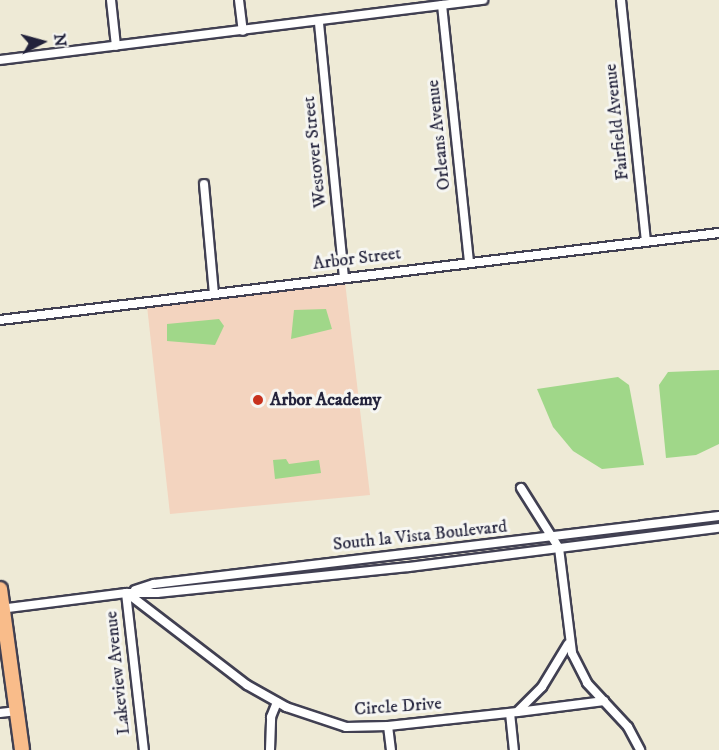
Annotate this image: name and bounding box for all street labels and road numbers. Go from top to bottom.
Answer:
street label: Fairfield Avenue [600,63,634,181]
street label: Orleans Avenue [422,79,456,191]
street label: Westover Street [298,95,332,209]
street label: Arbor Street [312,243,402,275]
street label: South la Vista Boulevard [332,516,508,556]
street label: Lakeview Avenue [101,610,135,736]
street label: Circle Drive [354,693,442,721]

